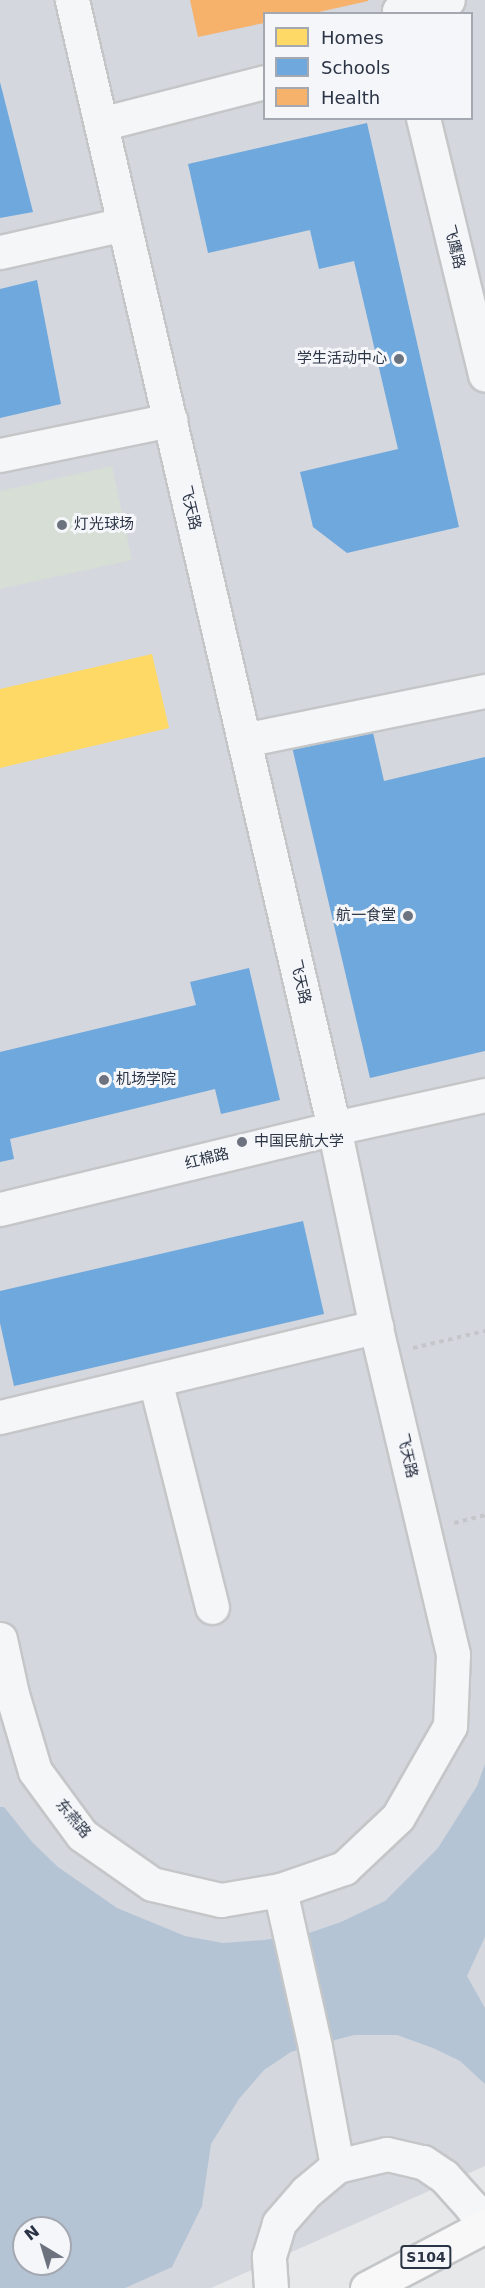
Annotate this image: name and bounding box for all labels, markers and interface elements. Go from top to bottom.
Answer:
legend [263,12,473,120]
text: Homes [321,27,384,48]
text: Schools [321,57,390,78]
text: Health [321,87,380,108]
street label: 飞鹰路 [440,223,468,271]
place label: 学生活动中心 [297,350,387,368]
marker: 学生活动中心 [392,352,406,366]
street label: 飞天路 [176,484,204,532]
place label: 灯光球场 [74,516,134,534]
marker: 灯光球场 [55,518,69,532]
place label: 航一食堂 [336,907,396,925]
marker: 航一食堂 [401,909,415,923]
street label: 飞天路 [286,958,314,1006]
place label: 机场学院 [116,1071,176,1089]
marker: 机场学院 [97,1073,111,1087]
place label: 中国民航大学 [254,1133,344,1151]
marker: 中国民航大学 [235,1135,249,1149]
street label: 红棉路 [183,1145,231,1173]
street label: 飞天路 [393,1432,421,1480]
street label: 东燕路 [52,1796,94,1842]
north arrow [12,2216,72,2276]
text: N [21,2221,43,2245]
road number: S104 [399,2246,453,2268]

